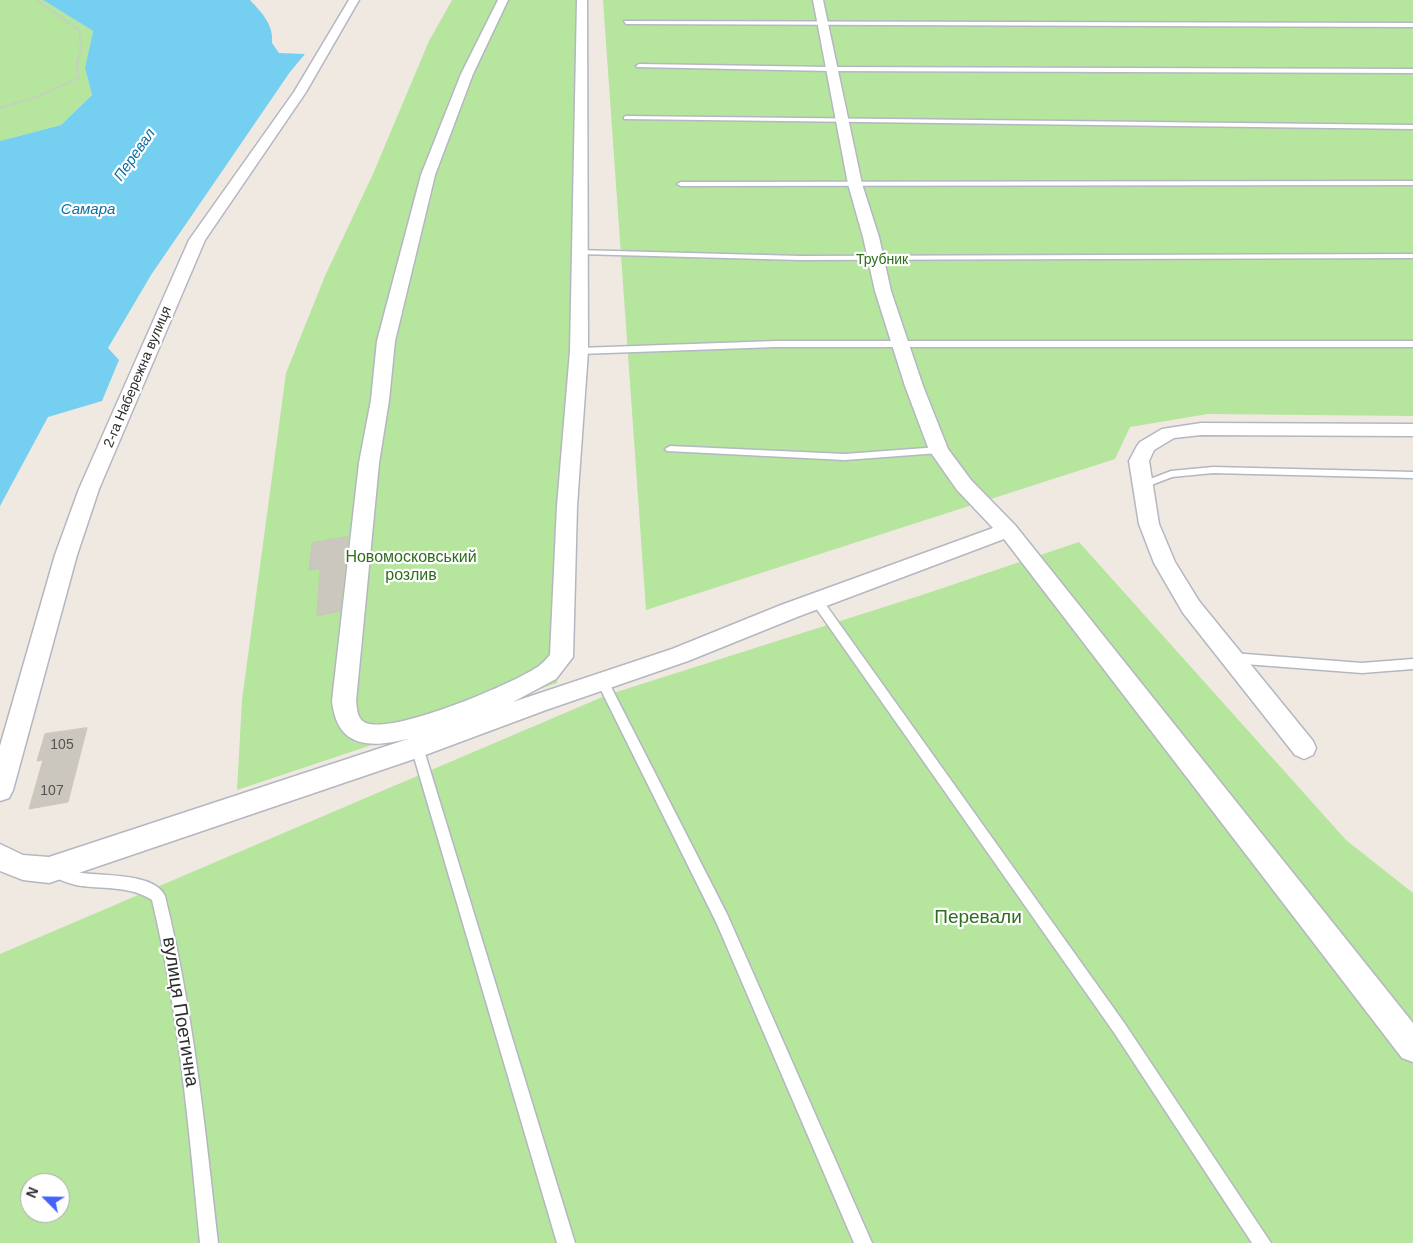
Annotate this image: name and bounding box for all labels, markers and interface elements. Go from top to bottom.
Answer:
water label: Перевал [110,125,160,185]
water label: Самара [61,201,115,219]
park label: Трубник [856,252,908,268]
street label: 2-га Набережна вулиця [101,304,175,450]
park label: Новомосковський розлив [345,548,477,586]
house number: 105 [50,737,74,753]
house number: 107 [40,783,64,799]
park label: Перевали [934,907,1022,929]
street label: вулиця Поетична [157,935,203,1089]
north arrow [20,1173,70,1223]
text: N [23,1185,41,1200]

